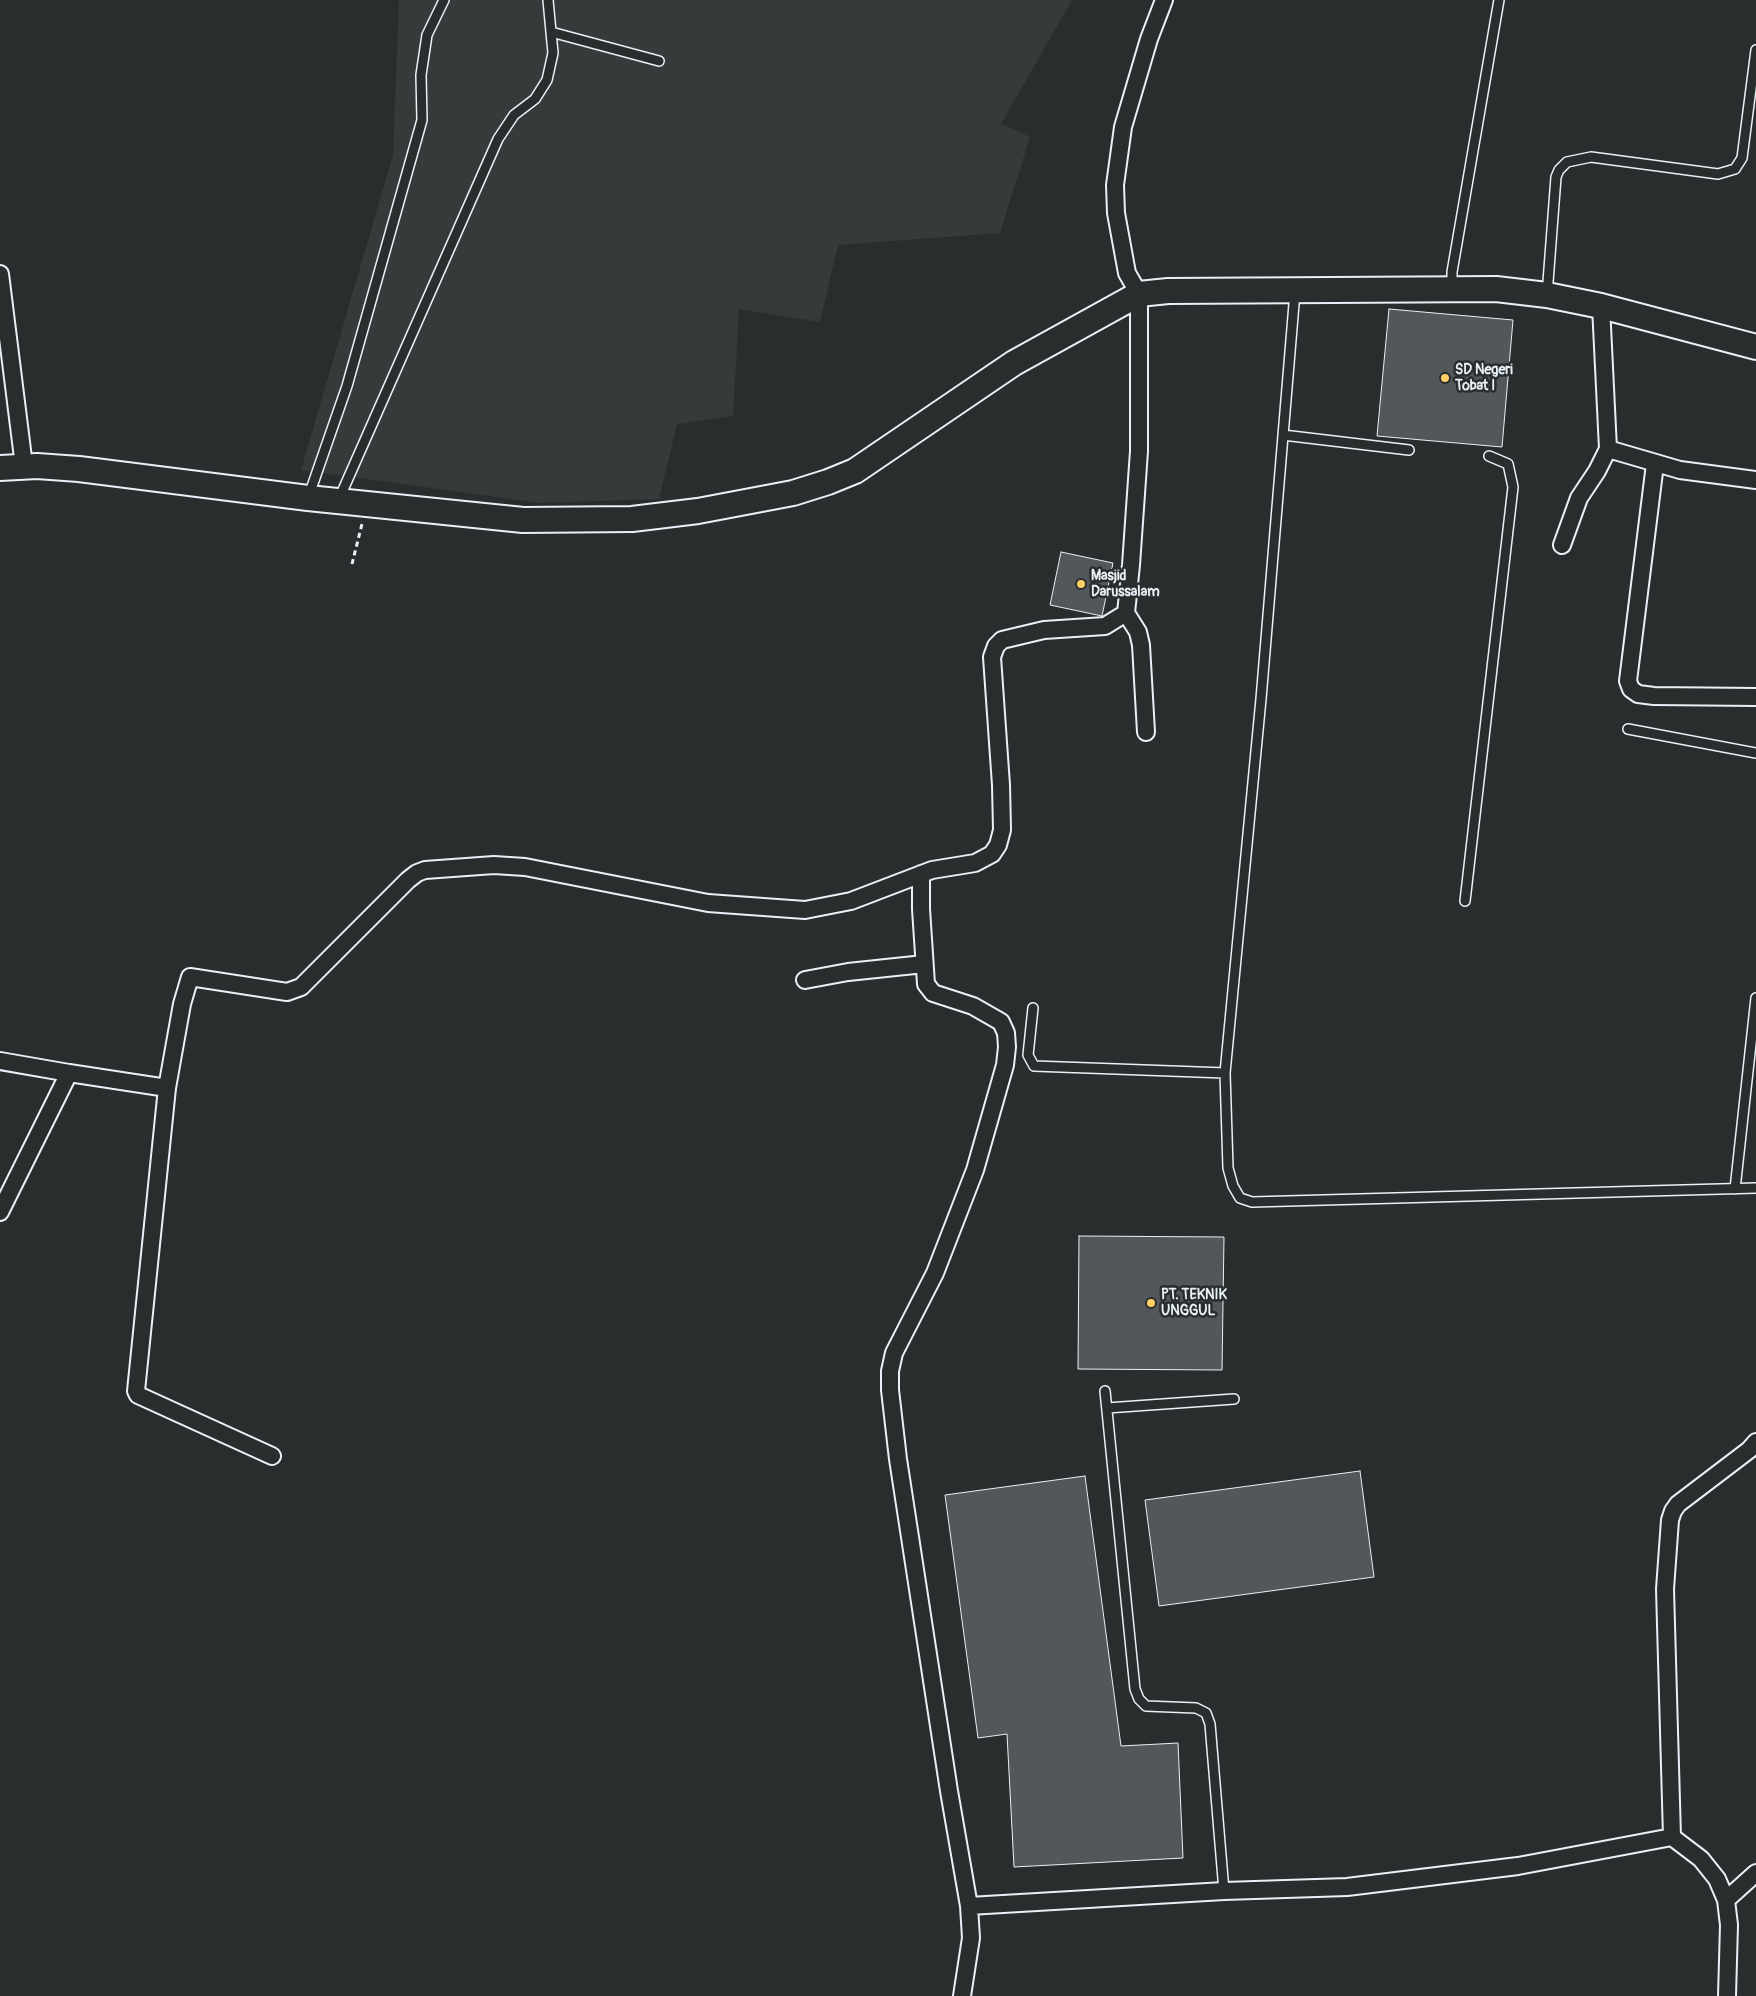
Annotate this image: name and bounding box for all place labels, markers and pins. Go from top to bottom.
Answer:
place label: SD Negeri Tobat I [1455,362,1513,394]
marker: SD Negeri Tobat I [1439,372,1451,384]
place label: Masjid Darussalam [1091,568,1160,600]
marker: Masjid Darussalam [1075,578,1087,590]
place label: PT. TEKNIK UNGGUL [1161,1287,1227,1320]
marker: PT. TEKNIK UNGGUL [1145,1297,1157,1309]

